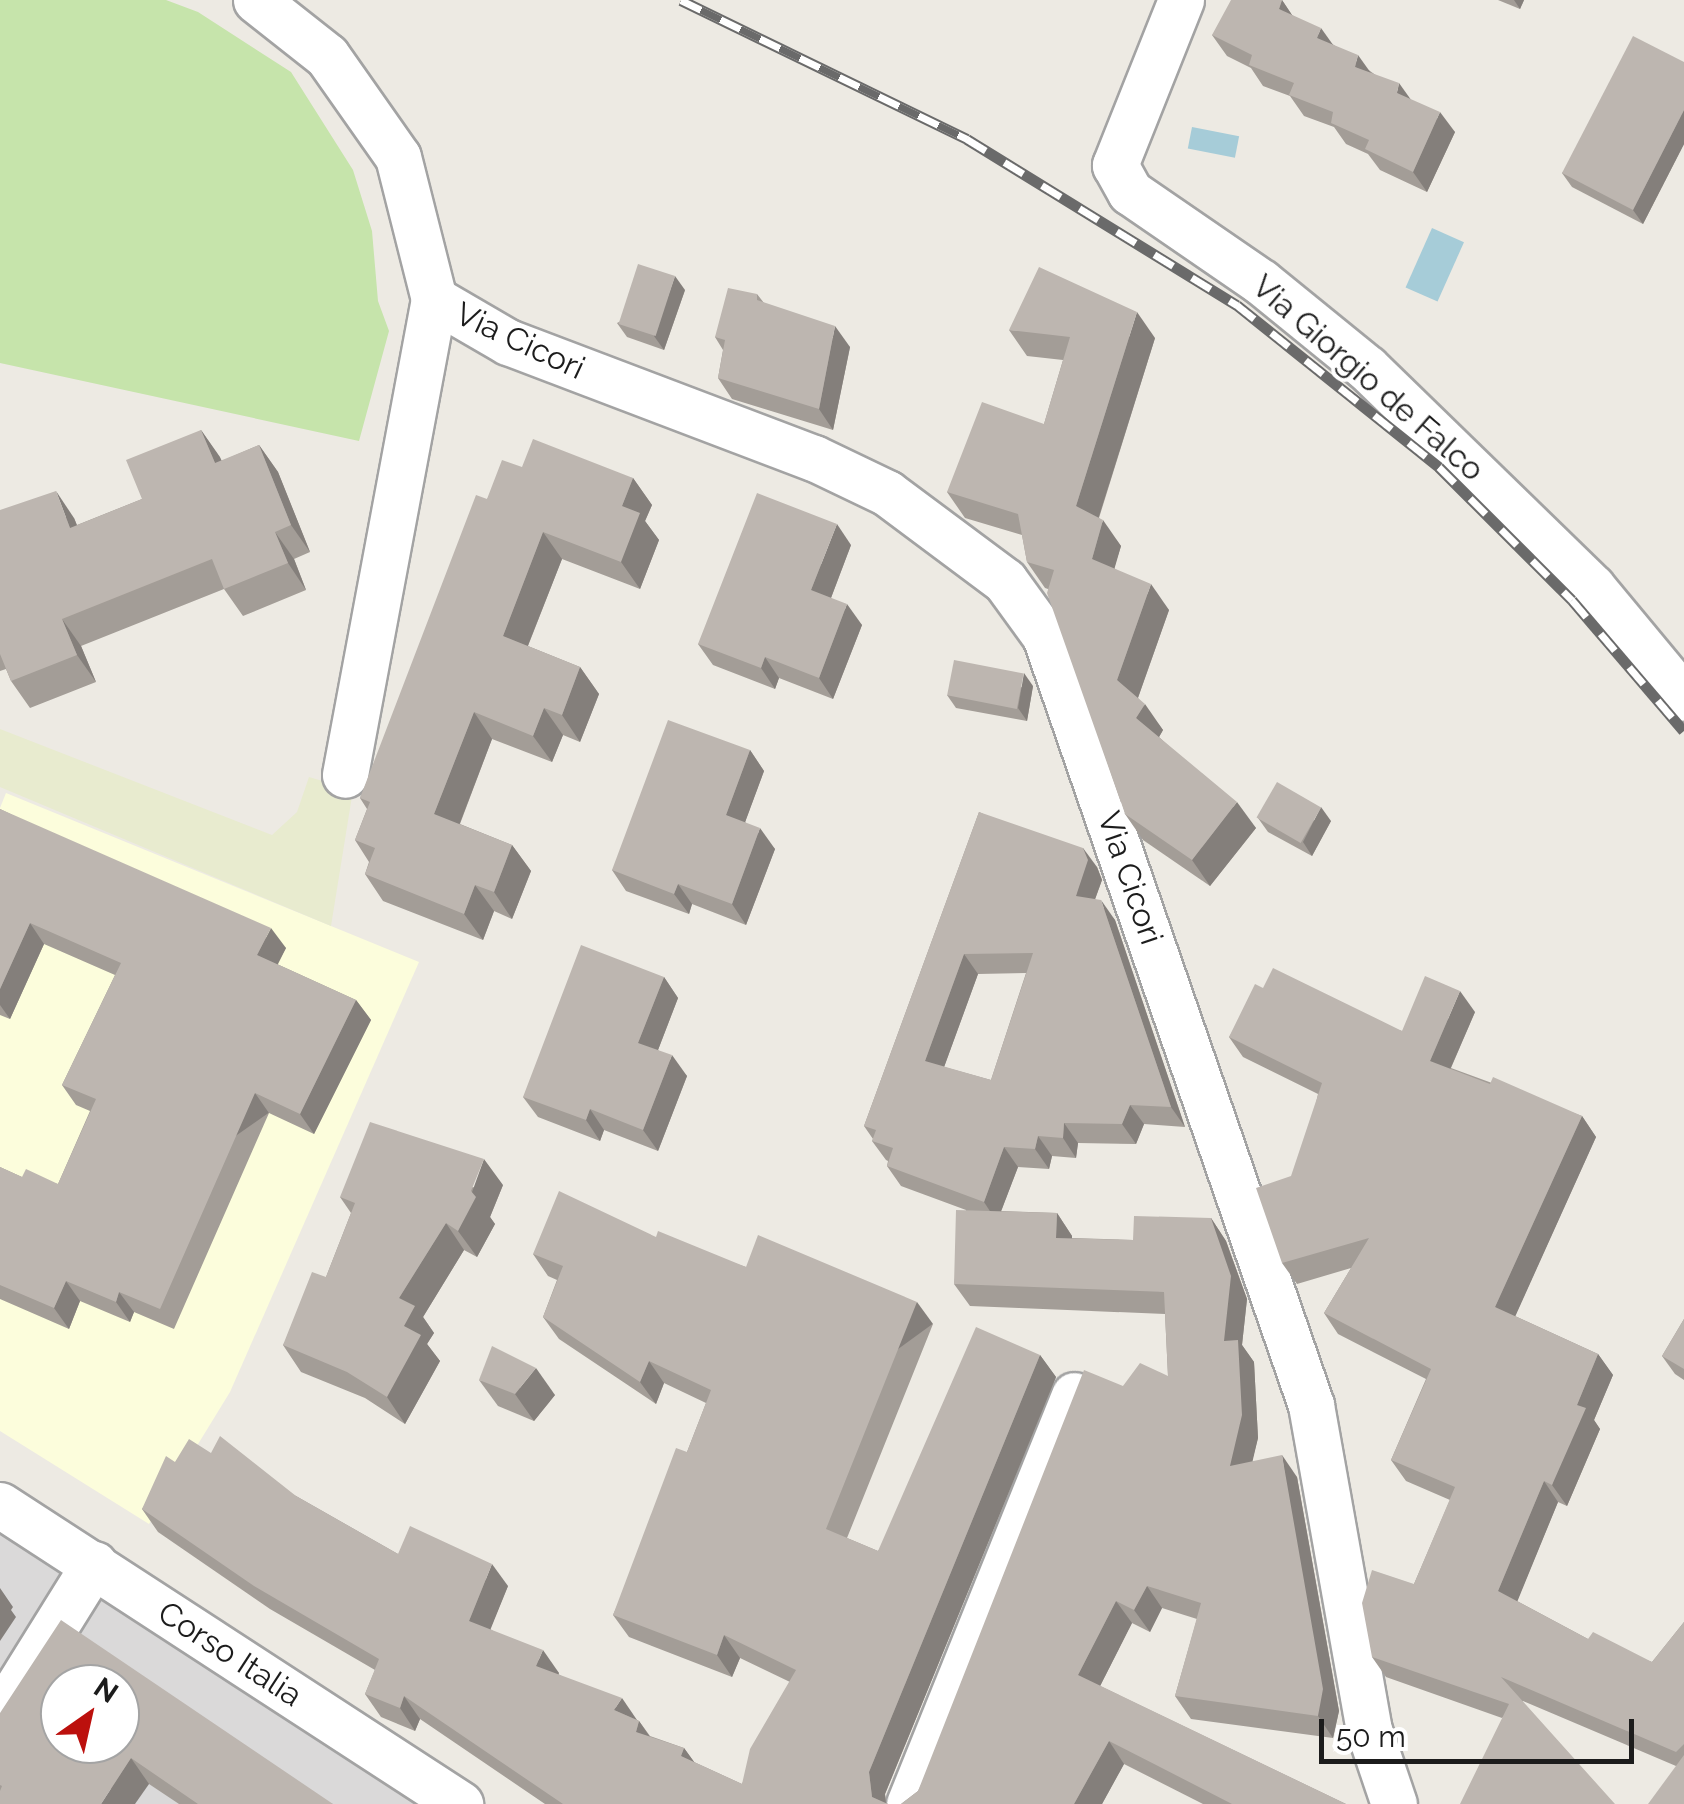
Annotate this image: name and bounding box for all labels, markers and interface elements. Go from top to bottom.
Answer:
street label: Via Giorgio de Falco [1244,267,1492,489]
street label: Via Cicori [449,294,591,388]
street label: Via Cicori [1089,807,1171,949]
street label: Corso Italia [151,1593,309,1715]
north arrow [40,1664,140,1764]
text: N [88,1671,124,1710]
scale bar [1324,1699,1639,1761]
text: 50 m [1336,1719,1406,1754]

